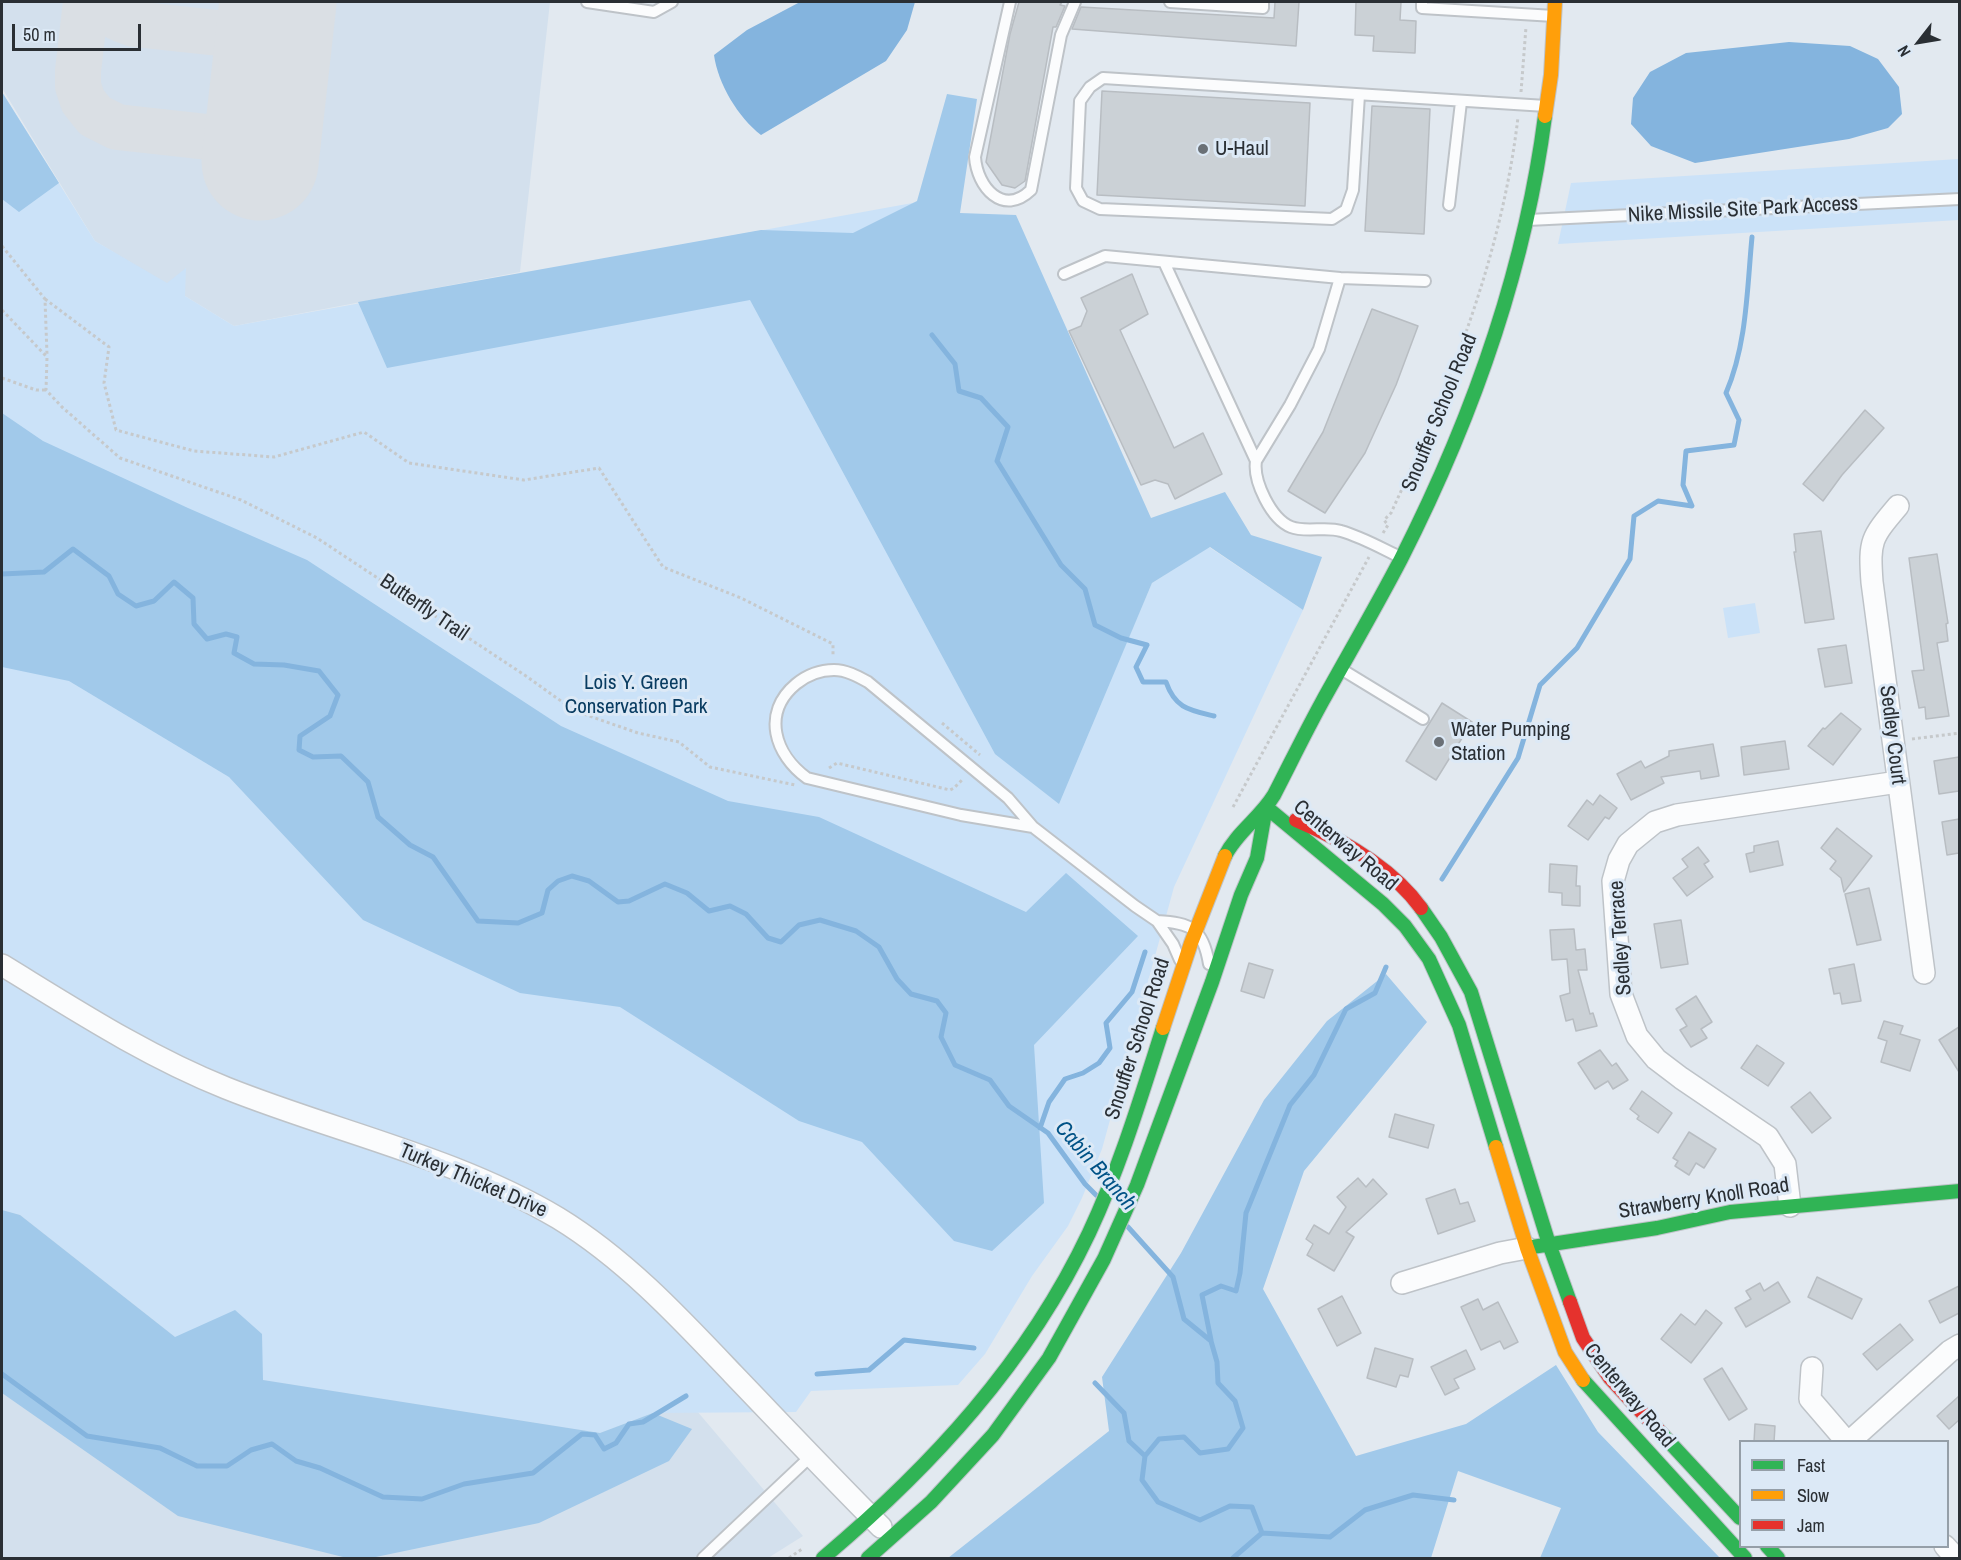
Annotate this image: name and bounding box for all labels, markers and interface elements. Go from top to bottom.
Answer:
scale bar [15,12,144,50]
north arrow [1889,12,1949,72]
text: 50 m [23,22,56,47]
text: N [1892,42,1915,61]
place label: U-Haul [1215,136,1269,162]
marker: U-Haul [1196,142,1210,156]
street label: Nike Missile Site Park Access [1627,191,1859,229]
street label: Snouffer School Road [1397,330,1483,496]
street label: Butterfly Trail [375,569,473,647]
park label: Lois Y. Green Conservation Park [565,670,707,720]
street label: Sedley Court [1873,684,1911,786]
place label: Water Pumping Station [1451,717,1570,767]
marker: Water Pumping Station [1432,735,1446,749]
street label: Centerway Road [1288,795,1402,897]
street label: Sedley Terrace [1604,880,1638,996]
street label: Snouffer School Road [1100,955,1176,1123]
water label: Cabin Branch [1049,1116,1141,1216]
street label: Turkey Thicket Drive [395,1138,551,1224]
street label: Strawberry Knoll Road [1617,1173,1791,1225]
street label: Centerway Road [1578,1339,1680,1453]
legend [1739,1440,1949,1548]
text: Fast [1797,1453,1825,1478]
text: Slow [1797,1483,1829,1508]
text: Jam [1797,1513,1825,1538]

